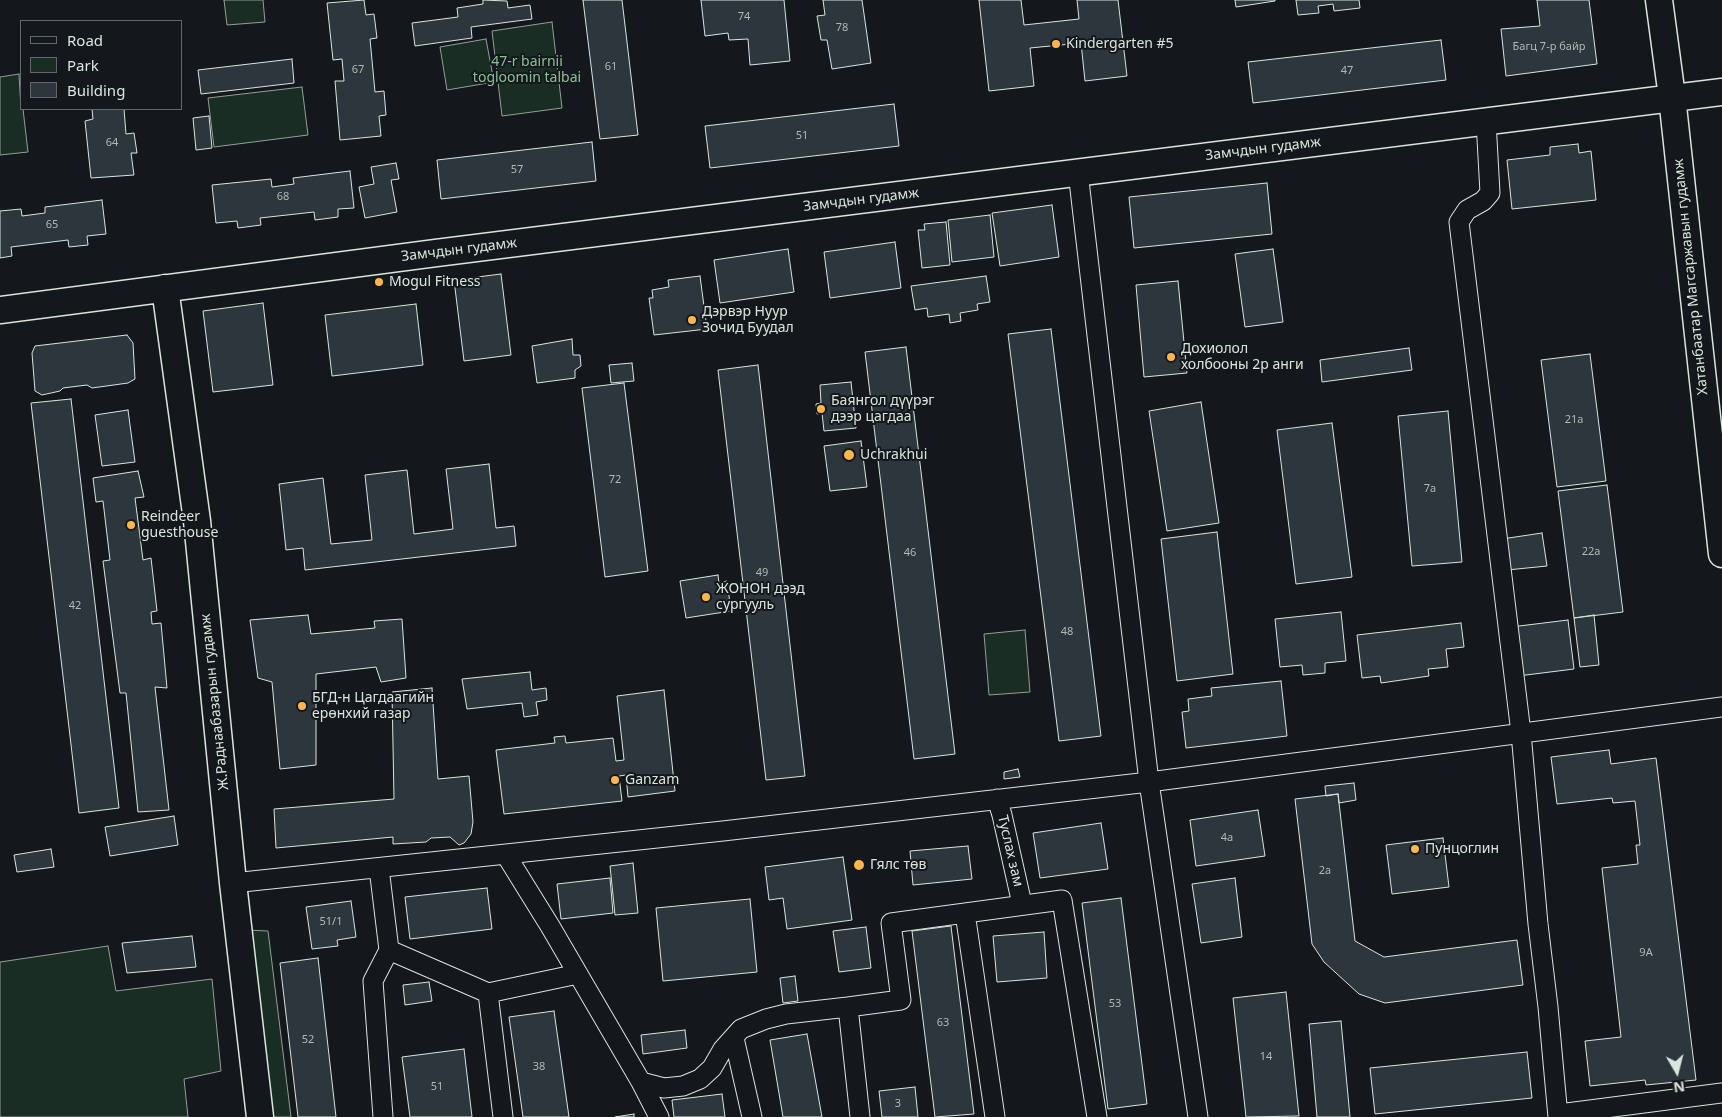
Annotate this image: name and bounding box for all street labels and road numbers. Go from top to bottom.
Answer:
street label: Замчдын гудамж [1204,134,1322,164]
street label: Хатанбаатар Магсаржавын гудамж [1670,158,1712,396]
street label: Замчдын гудамж [802,185,920,215]
street label: Замчдын гудамж [400,235,518,265]
street label: Ж.Раднаабазарын гудамж [197,613,233,791]
street label: Туслах зам [994,814,1026,888]

